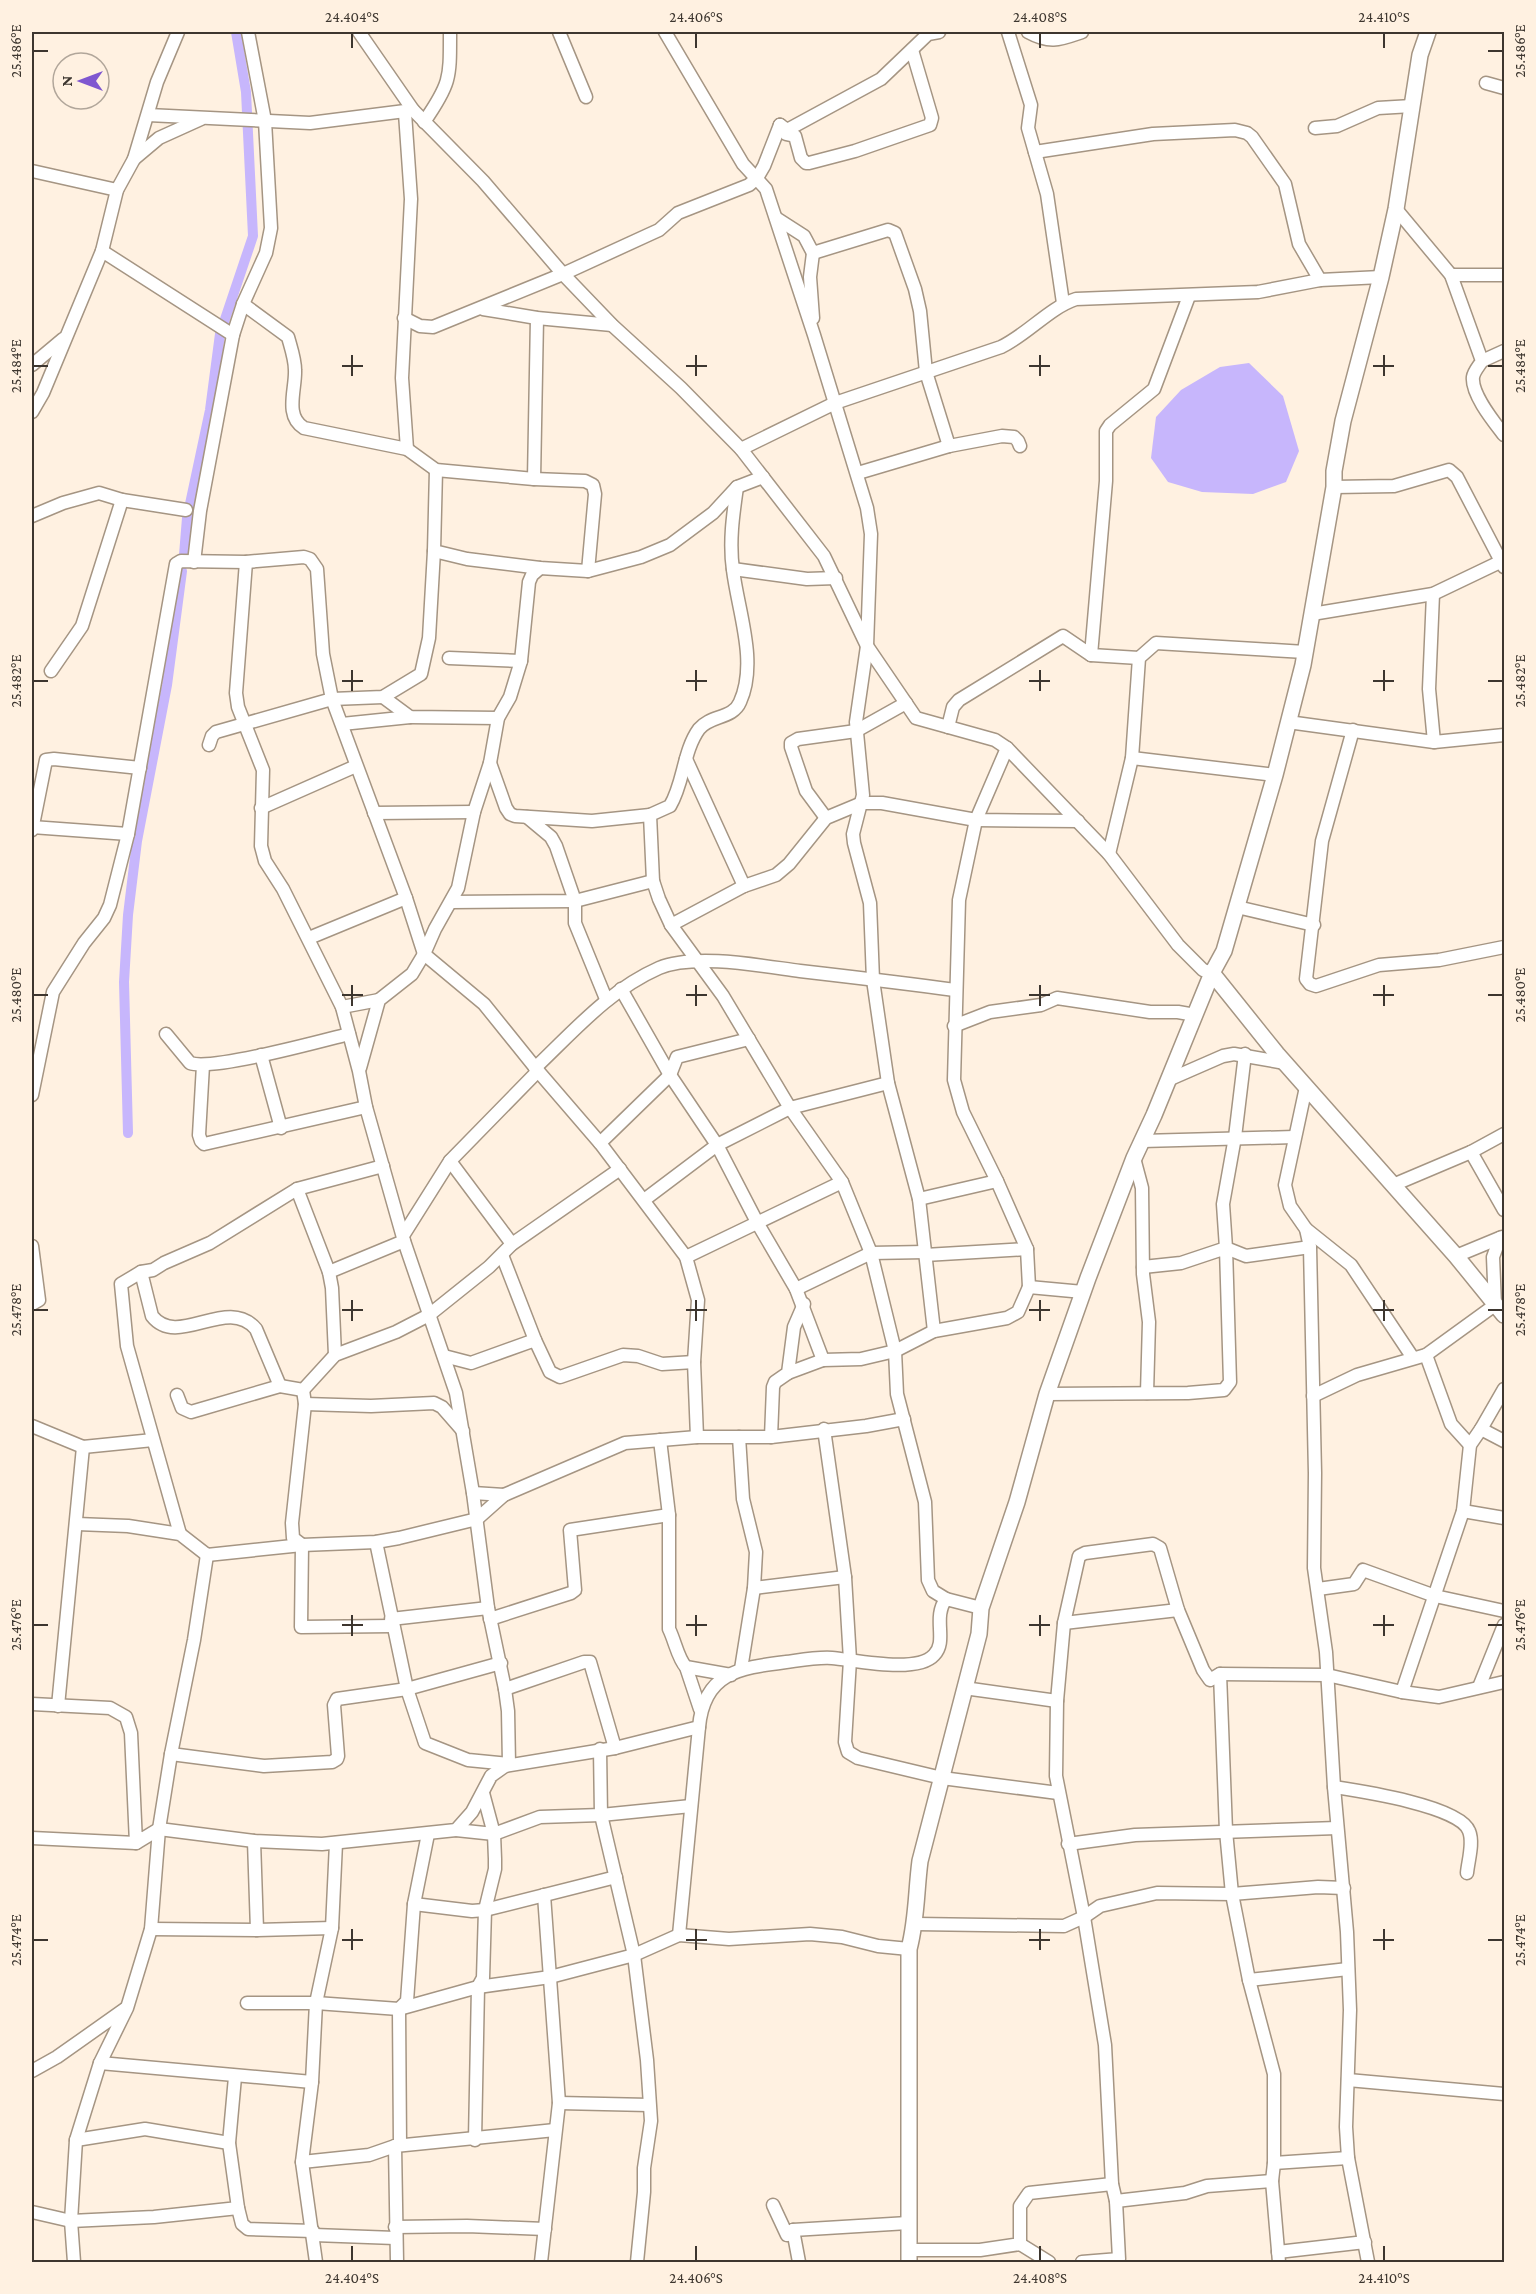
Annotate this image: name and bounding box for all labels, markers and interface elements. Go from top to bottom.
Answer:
text: 24.404°S [325,9,379,25]
text: 24.406°S [669,9,723,25]
text: 24.408°S [1013,9,1067,25]
text: 24.410°S [1358,9,1410,25]
text: 25.486°E [8,24,24,78]
text: 25.486°E [1512,24,1528,78]
north arrow [51,51,111,111]
text: N [58,75,75,86]
text: 25.484°E [8,339,24,393]
text: 25.484°E [1512,339,1528,393]
text: 25.482°E [8,654,24,708]
text: 25.482°E [1512,654,1528,708]
text: 25.480°E [8,968,24,1022]
text: 25.480°E [1512,968,1528,1022]
text: 25.478°E [8,1284,24,1336]
text: 25.478°E [1512,1284,1528,1336]
text: 25.476°E [8,1599,24,1651]
text: 25.476°E [1512,1599,1528,1651]
text: 25.474°E [8,1914,24,1966]
text: 25.474°E [1512,1914,1528,1966]
text: 24.404°S [325,2270,379,2286]
text: 24.406°S [669,2270,723,2286]
text: 24.408°S [1013,2270,1067,2286]
text: 24.410°S [1358,2270,1410,2286]

